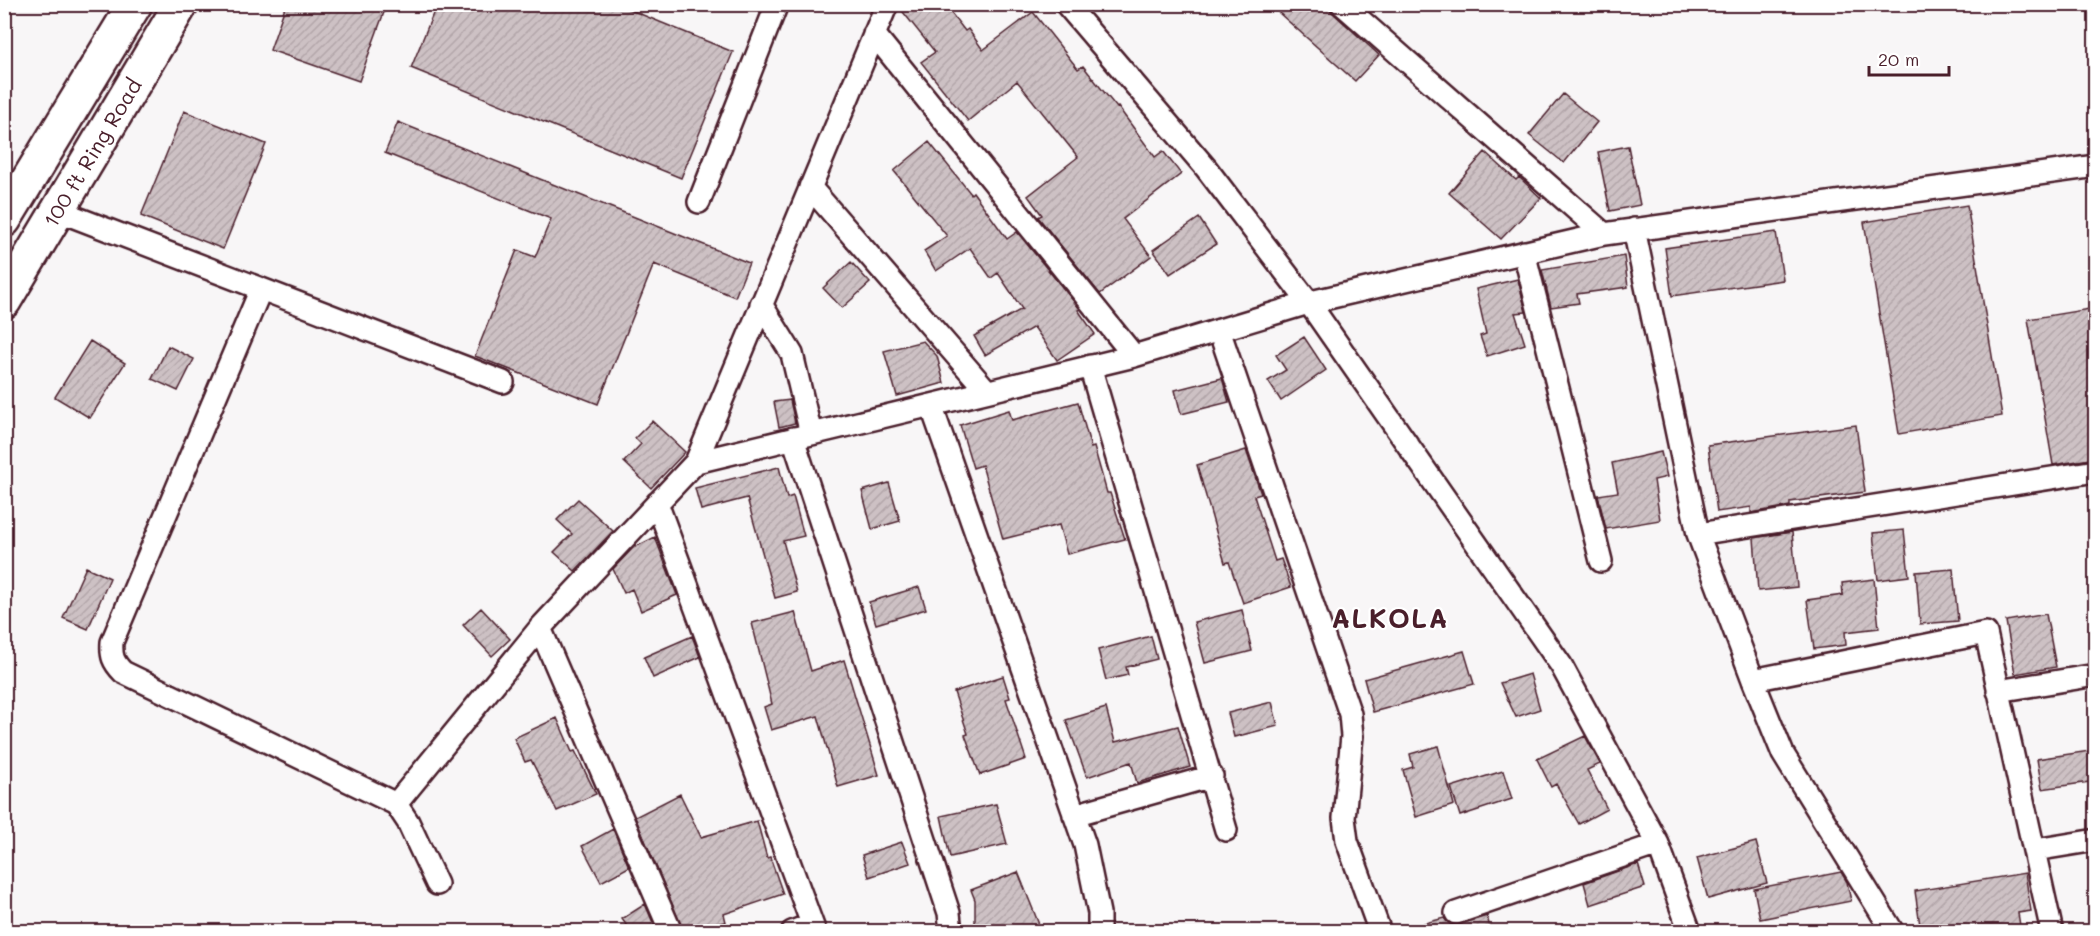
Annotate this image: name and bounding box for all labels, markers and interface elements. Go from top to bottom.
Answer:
scale bar [1869,39,1948,77]
text: 20 m [1878,47,1919,71]
street label: 100 ft Ring Road [37,73,147,232]
district label: ALKOLA [1331,600,1449,635]

